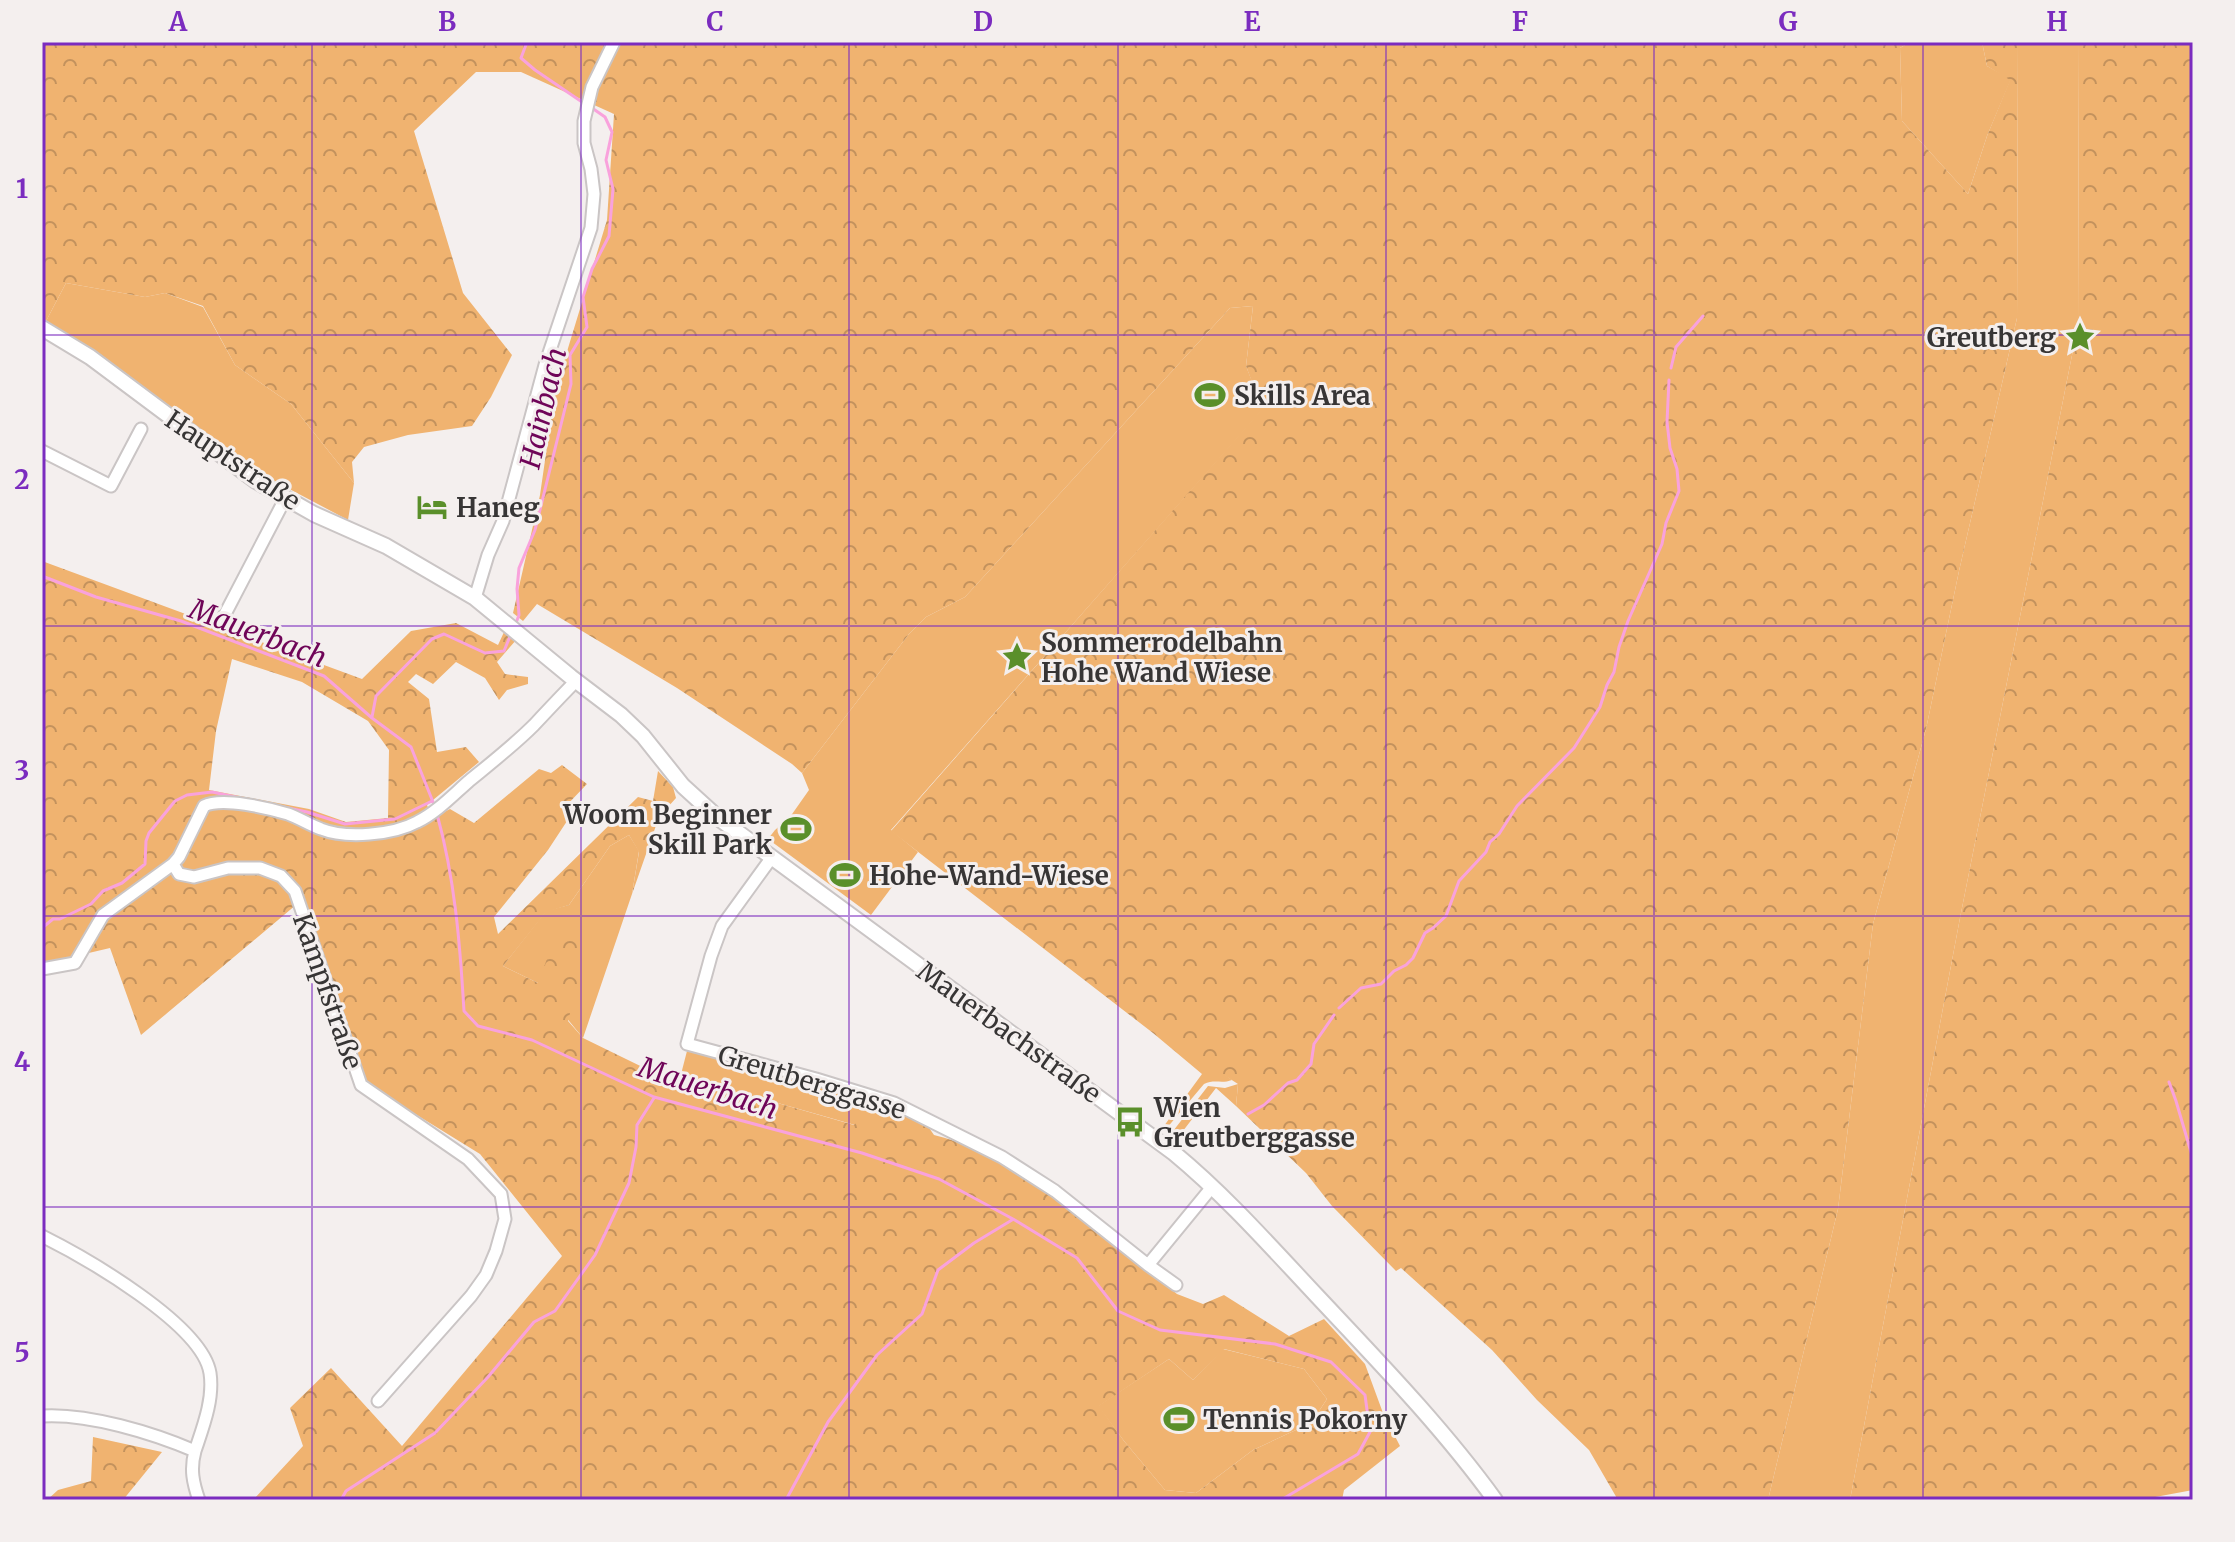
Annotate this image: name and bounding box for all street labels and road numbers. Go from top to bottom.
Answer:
street label: Hauptstraße [159,403,307,517]
street label: Kampfstraße [286,909,370,1073]
street label: Mauerbachstraße [911,954,1107,1110]
street label: Greutberggasse [714,1038,910,1126]

